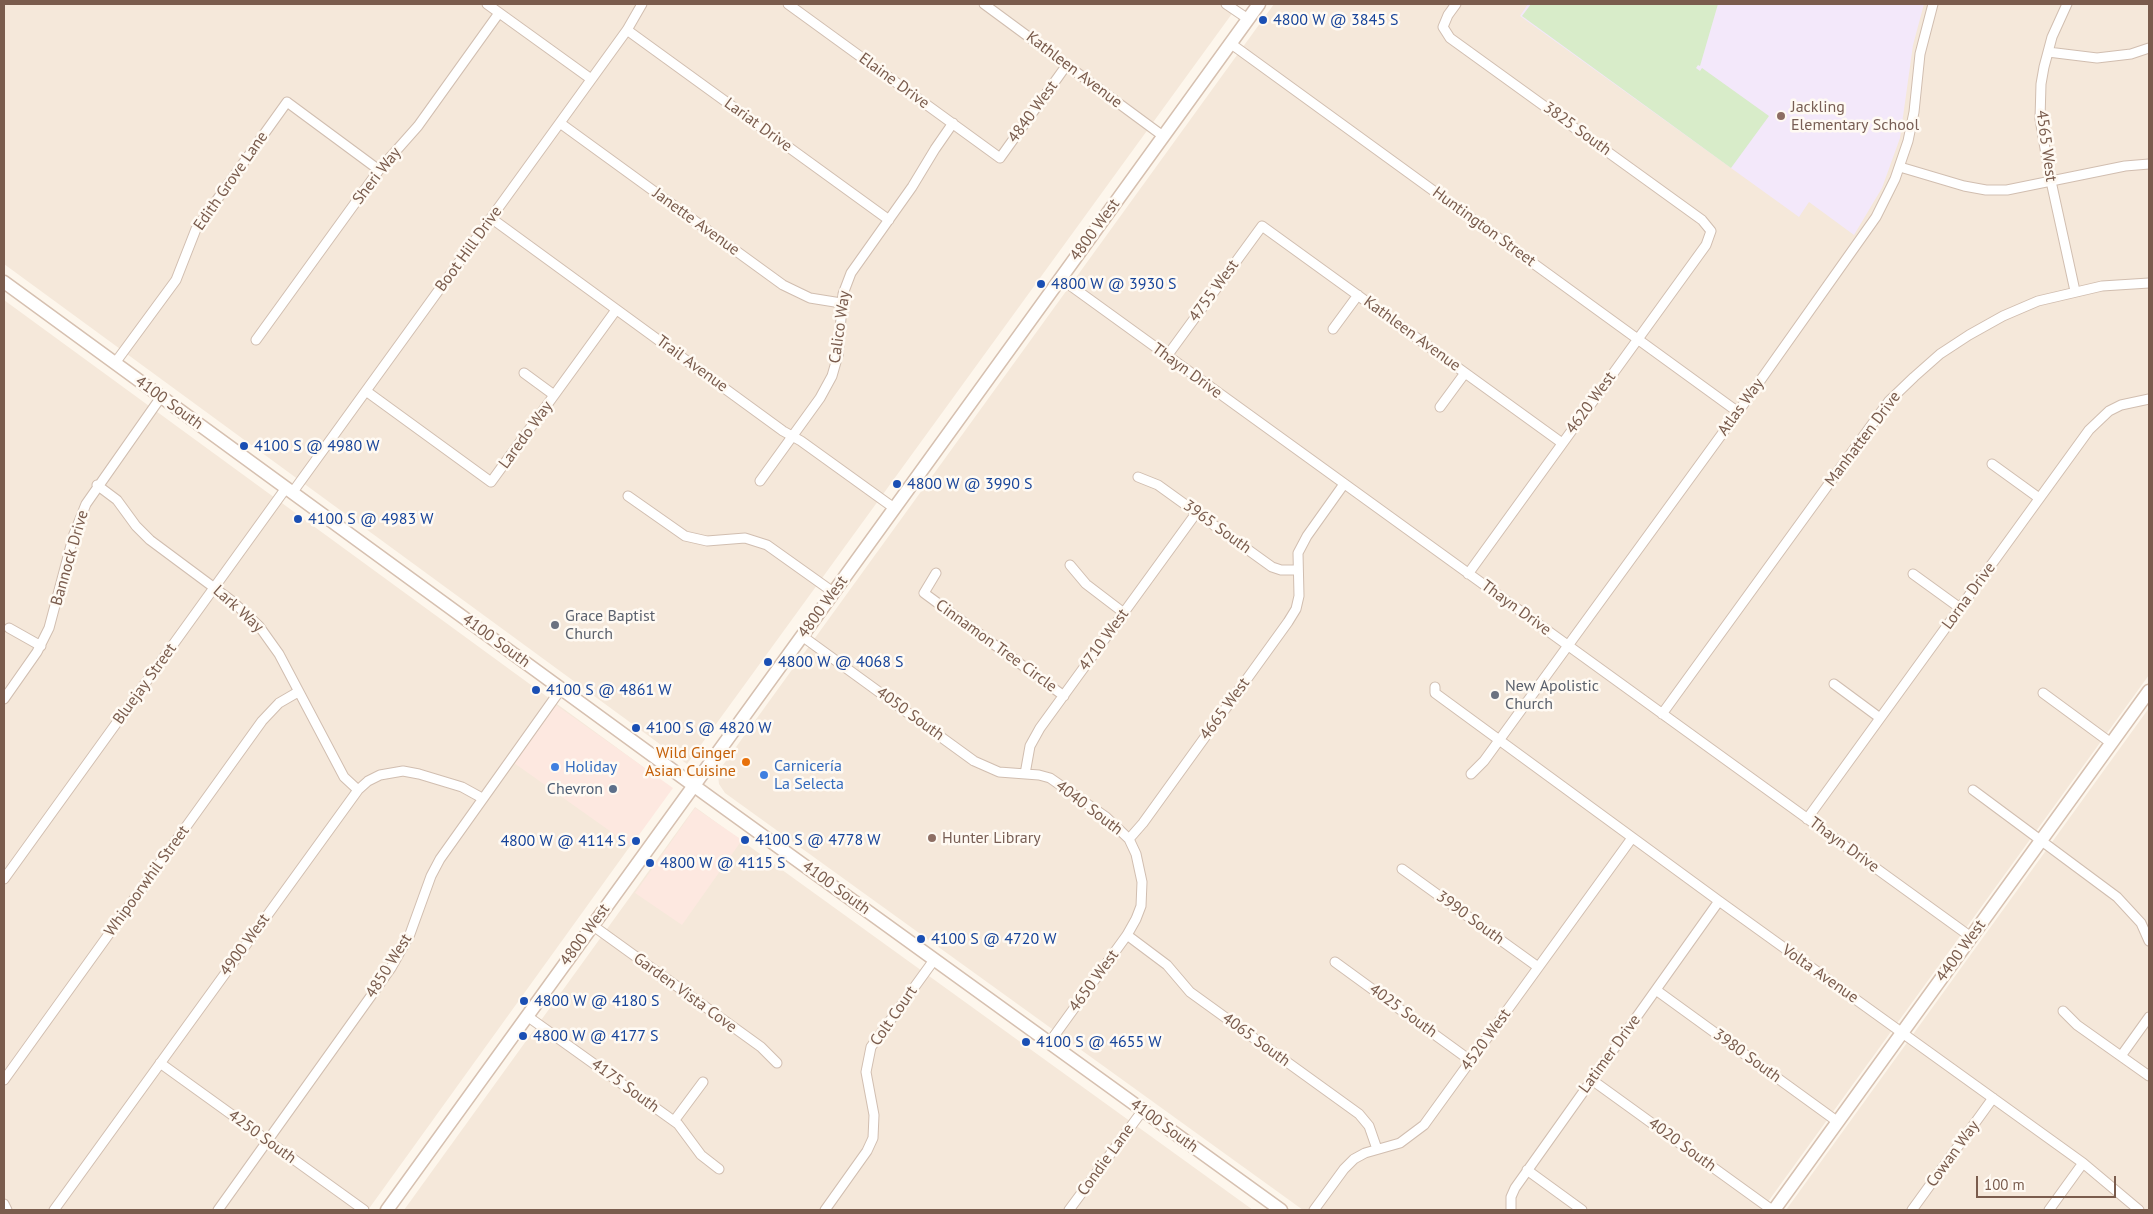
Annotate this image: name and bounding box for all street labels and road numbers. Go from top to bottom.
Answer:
street label: Kathleen Avenue [1022,28,1126,112]
street label: Elaine Drive [855,49,933,113]
street label: 4840 West [1004,77,1062,147]
street label: Lariat Drive [720,94,796,156]
street label: 3825 South [1539,98,1615,160]
street label: 4565 West [2031,109,2061,183]
street label: Edith Grove Lane [190,128,272,234]
street label: Sheri Way [349,144,405,208]
street label: Huntington Street [1429,183,1539,271]
street label: Janette Avenue [649,184,743,260]
street label: 4800 West [1066,195,1124,265]
street label: Boot Hill Drive [432,203,506,295]
street label: 4755 West [1185,256,1243,326]
street label: Calico Way [825,289,855,365]
street label: Kathleen Avenue [1360,292,1464,376]
street label: Trail Avenue [652,332,732,396]
street label: Thayn Drive [1148,339,1226,403]
street label: 4620 West [1562,368,1620,438]
street label: 4100 South [131,372,207,434]
street label: Atlas Way [1714,375,1768,439]
street label: Manhatten Drive [1821,388,1905,490]
street label: Laredo Way [495,397,557,473]
street label: 3965 South [1179,496,1255,558]
street label: Bannock Drive [47,508,93,608]
street label: Lorna Drive [1938,559,2000,633]
street label: 4800 West [794,572,852,642]
street label: Thayn Drive [1477,576,1555,640]
street label: Lark Way [209,581,267,637]
street label: Cinnamon Tree Circle [932,596,1060,696]
street label: 4710 West [1075,605,1133,675]
street label: 4100 South [458,610,534,672]
street label: Bluejay Street [109,640,181,728]
street label: 4665 West [1196,674,1254,744]
street label: 4050 South [872,683,948,745]
street label: 4040 South [1052,777,1126,839]
street label: Thayn Drive [1805,813,1883,877]
street label: Whipoorwhil Street [100,822,194,940]
street label: 4100 South [798,857,874,919]
street label: 3990 South [1432,887,1508,949]
street label: 4800 West [556,900,614,970]
street label: 4900 West [216,910,274,980]
street label: 4400 West [1932,916,1990,986]
street label: 4850 West [362,930,416,1002]
street label: Volta Avenue [1778,941,1862,1007]
street label: 4650 West [1065,946,1123,1016]
street label: Garden Vista Cove [629,949,741,1037]
street label: 4025 South [1365,980,1441,1042]
street label: Colt Court [866,982,922,1050]
street label: 4520 West [1457,1005,1515,1075]
street label: 4065 South [1218,1009,1294,1071]
street label: Latimer Drive [1575,1011,1645,1097]
street label: 3980 South [1709,1025,1785,1087]
street label: 4175 South [587,1055,663,1117]
street label: 4100 South [1126,1095,1202,1157]
street label: 4250 South [224,1106,300,1168]
street label: 4020 South [1644,1114,1720,1176]
street label: Cowan Way [1922,1117,1984,1191]
street label: Condie Lane [1074,1120,1138,1200]

